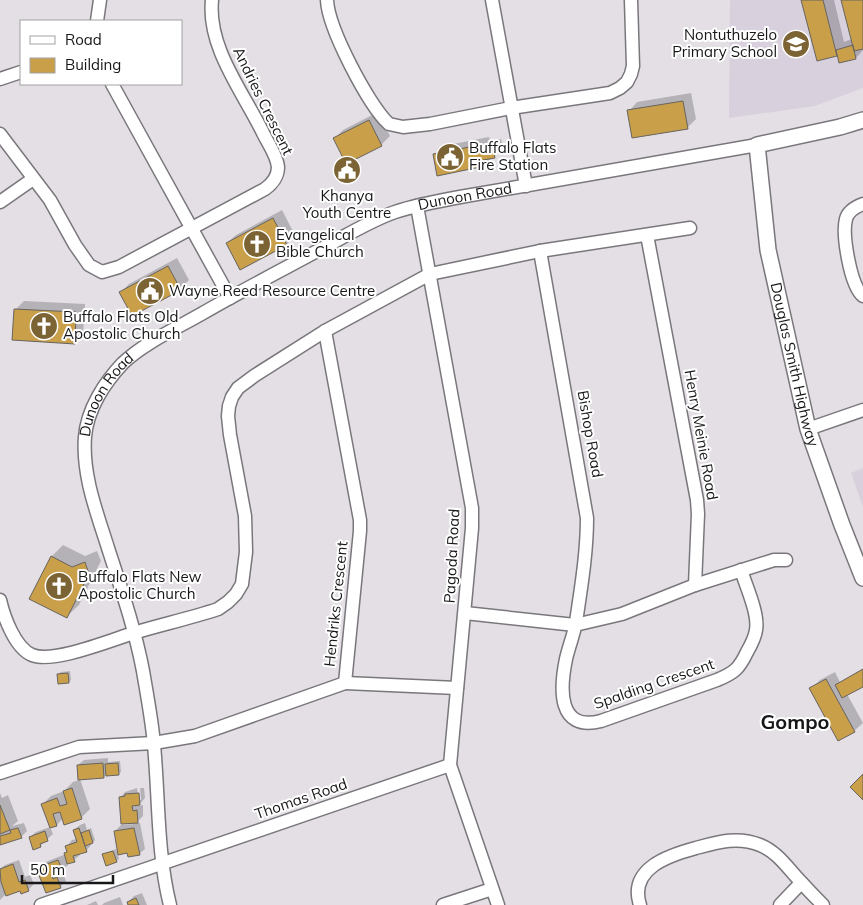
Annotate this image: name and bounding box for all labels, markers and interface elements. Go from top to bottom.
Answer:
legend [20,20,182,85]
place label: Nontuthuzelo Primary School [672,25,777,61]
school or university icon: Nontuthuzelo Primary School [781,29,811,59]
text: Road [65,30,102,49]
street label: Andries Crescent [229,44,298,158]
text: Building [65,55,121,74]
place label: Buffalo Flats Fire Station [469,138,556,174]
public building icon: Buffalo Flats Fire Station [435,142,465,172]
public building icon: Khanya Youth Centre [332,155,362,185]
street label: Dunoon Road [416,178,513,214]
place label: Khanya Youth Centre [302,186,391,222]
place label: Evangelical Bible Church [276,225,364,261]
church icon: Evangelical Bible Church [242,229,272,259]
public building icon: Wayne Reed Resource Centre [135,276,165,306]
street label: Douglas Smith Highway [766,280,823,449]
place label: Wayne Reed Resource Centre [169,281,375,300]
place label: Buffalo Flats Old Apostolic Church [63,307,180,343]
church icon: Buffalo Flats Old Apostolic Church [29,311,59,341]
street label: Dunoon Road [75,348,137,438]
street label: Henry Meinie Road [681,368,722,502]
street label: Bishop Road [573,389,608,479]
street label: Pagoda Road [440,508,463,604]
street label: Hendriks Crescent [319,540,352,668]
place label: Buffalo Flats New Apostolic Church [78,567,202,603]
church icon: Buffalo Flats New Apostolic Church [44,571,74,601]
street label: Spalding Crescent [591,654,716,713]
district label: Gompo [761,709,830,734]
street label: Thomas Road [252,774,350,823]
scale bar [22,852,114,884]
text: 50 m [30,860,65,879]

